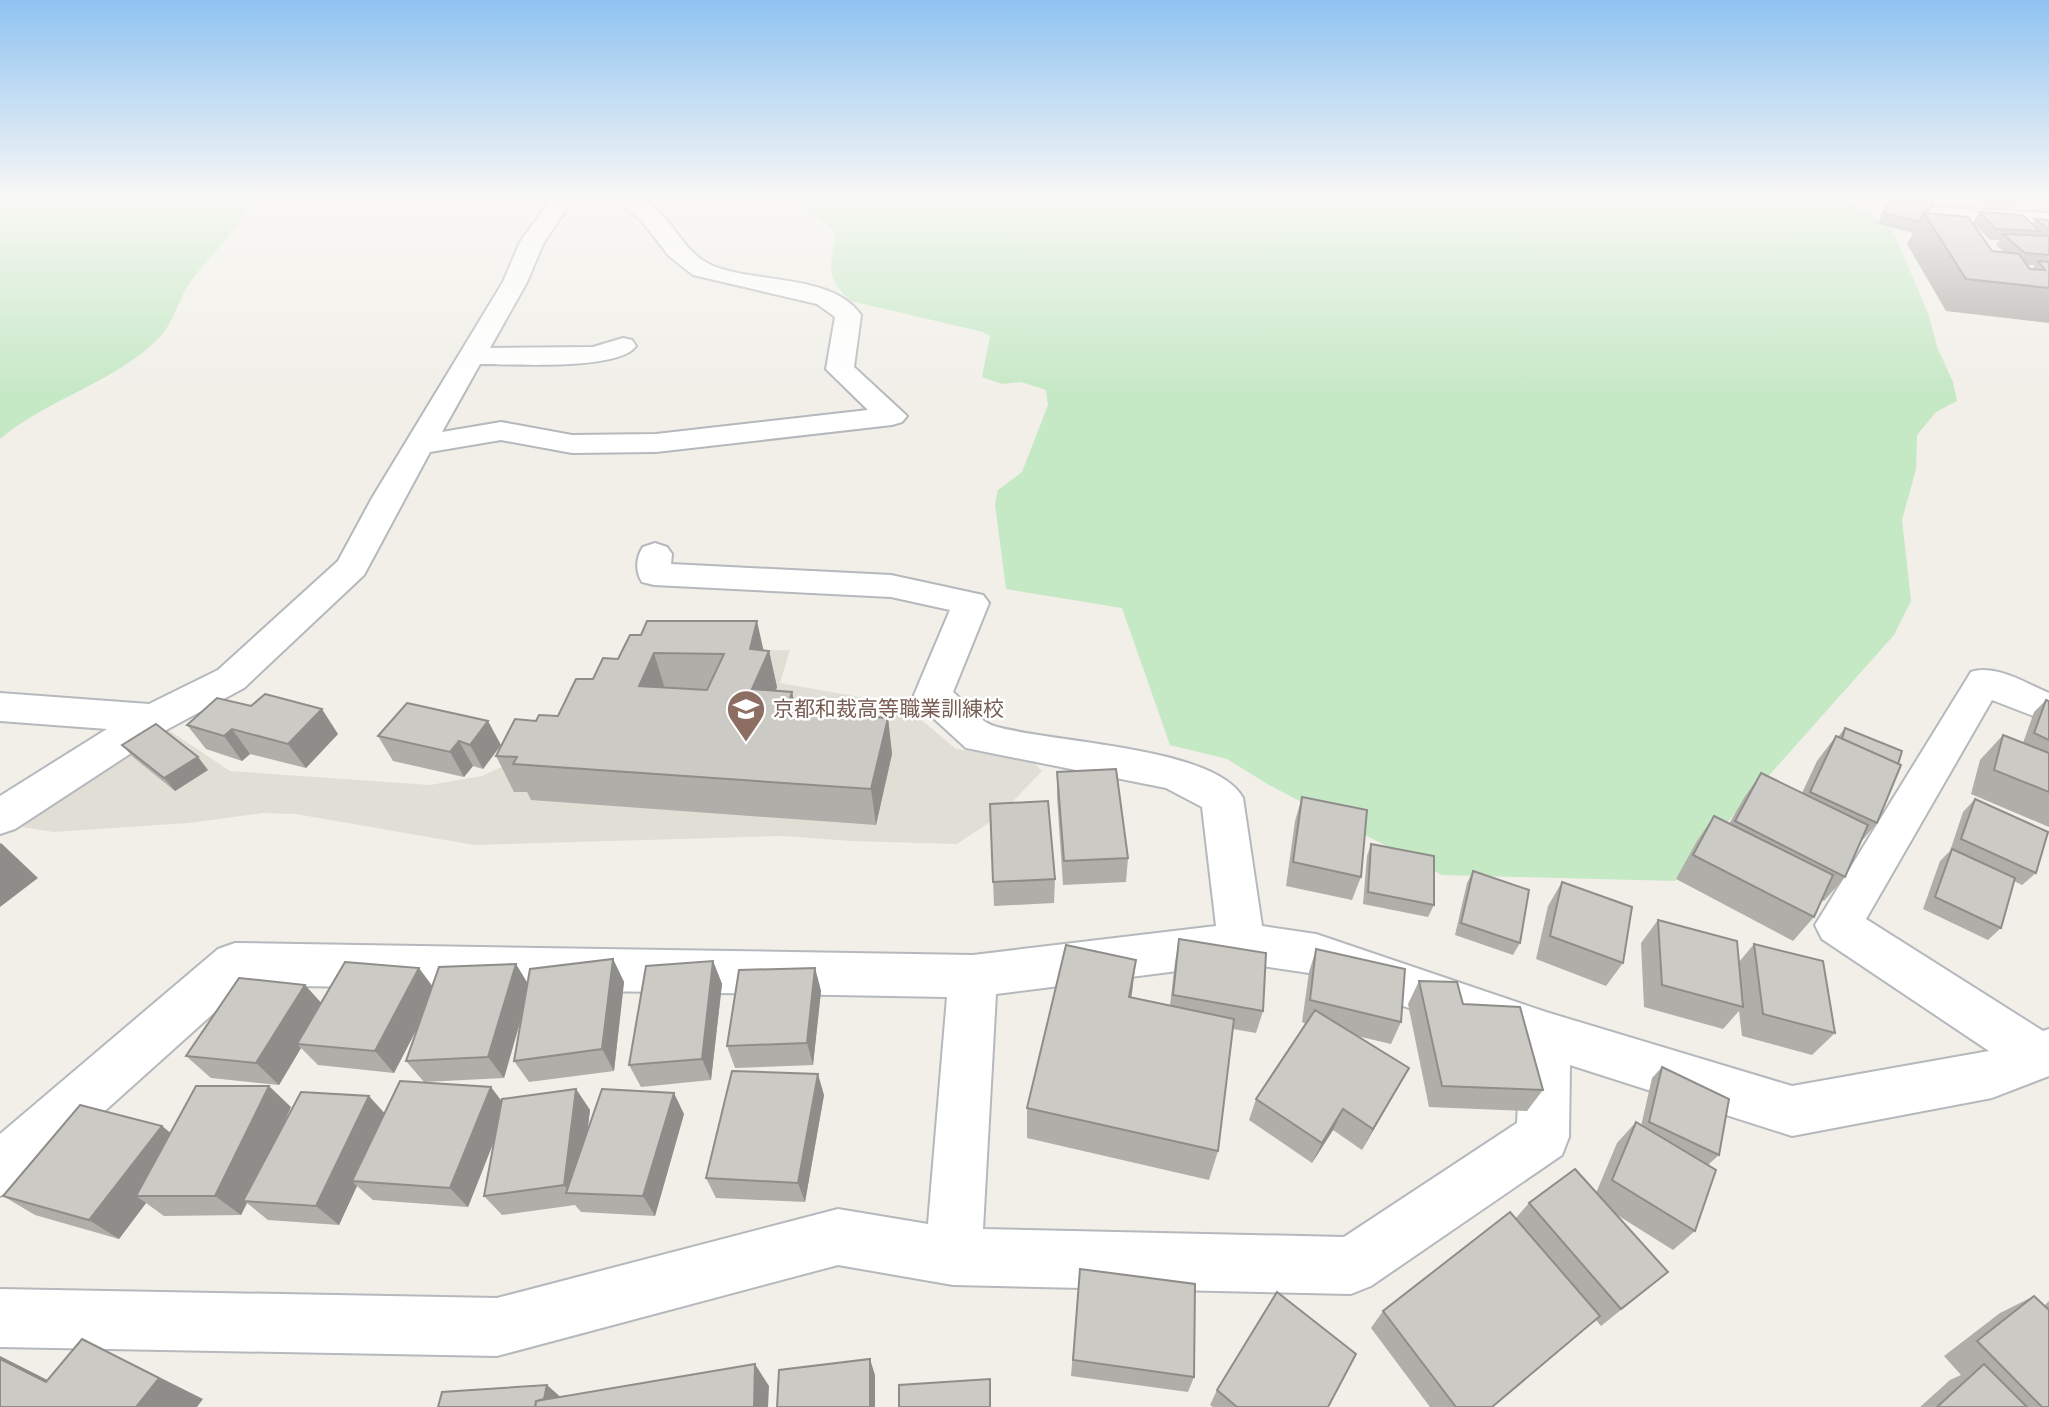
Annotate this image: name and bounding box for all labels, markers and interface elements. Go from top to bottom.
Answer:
school or university icon: 京都和裁高等職業訓練校 [725,688,767,743]
place label: 京都和裁高等職業訓練校 [773,694,1004,722]

